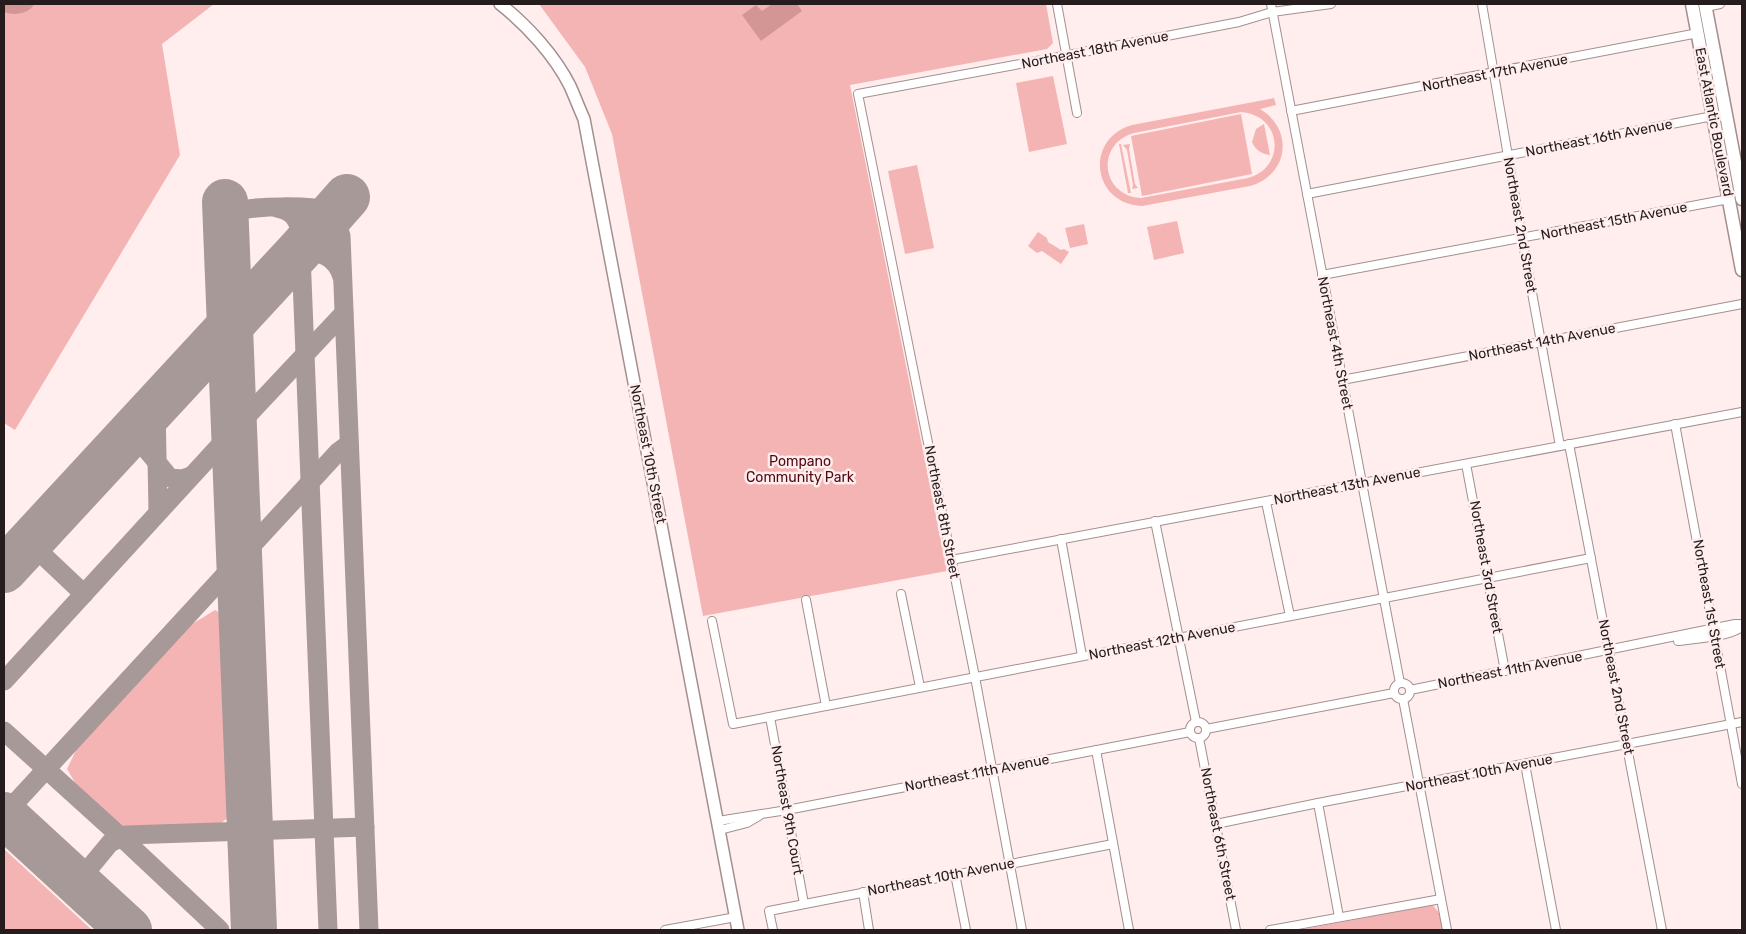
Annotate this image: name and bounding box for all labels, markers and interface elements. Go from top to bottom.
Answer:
street label: Northeast 18th Avenue [1020,27,1170,73]
street label: East Atlantic Boulevard [1691,46,1737,198]
street label: Northeast 17th Avenue [1421,51,1569,95]
street label: Northeast 16th Avenue [1524,115,1674,161]
street label: Northeast 2nd Street [1500,156,1540,295]
street label: Northeast 15th Avenue [1539,198,1689,244]
street label: Northeast 4th Street [1314,275,1356,412]
street label: Northeast 14th Avenue [1467,319,1617,365]
street label: Northeast 10th Street [626,383,670,526]
street label: Northeast 8th Street [921,444,963,581]
park label: Pompano Community Park [746,453,855,486]
street label: Northeast 13th Avenue [1272,463,1422,509]
street label: Northeast 3rd Street [1466,499,1506,635]
street label: Northeast 1st Street [1689,538,1729,671]
street label: Northeast 12th Avenue [1087,618,1237,664]
street label: Northeast 2nd Street [1595,618,1638,757]
street label: Northeast 11th Avenue [1436,648,1584,692]
street label: Northeast 9th Court [767,744,807,876]
street label: Northeast 10th Avenue [1404,750,1554,796]
street label: Northeast 11th Avenue [903,751,1051,795]
street label: Northeast 6th Street [1197,766,1239,902]
street label: Northeast 10th Avenue [866,854,1016,900]

